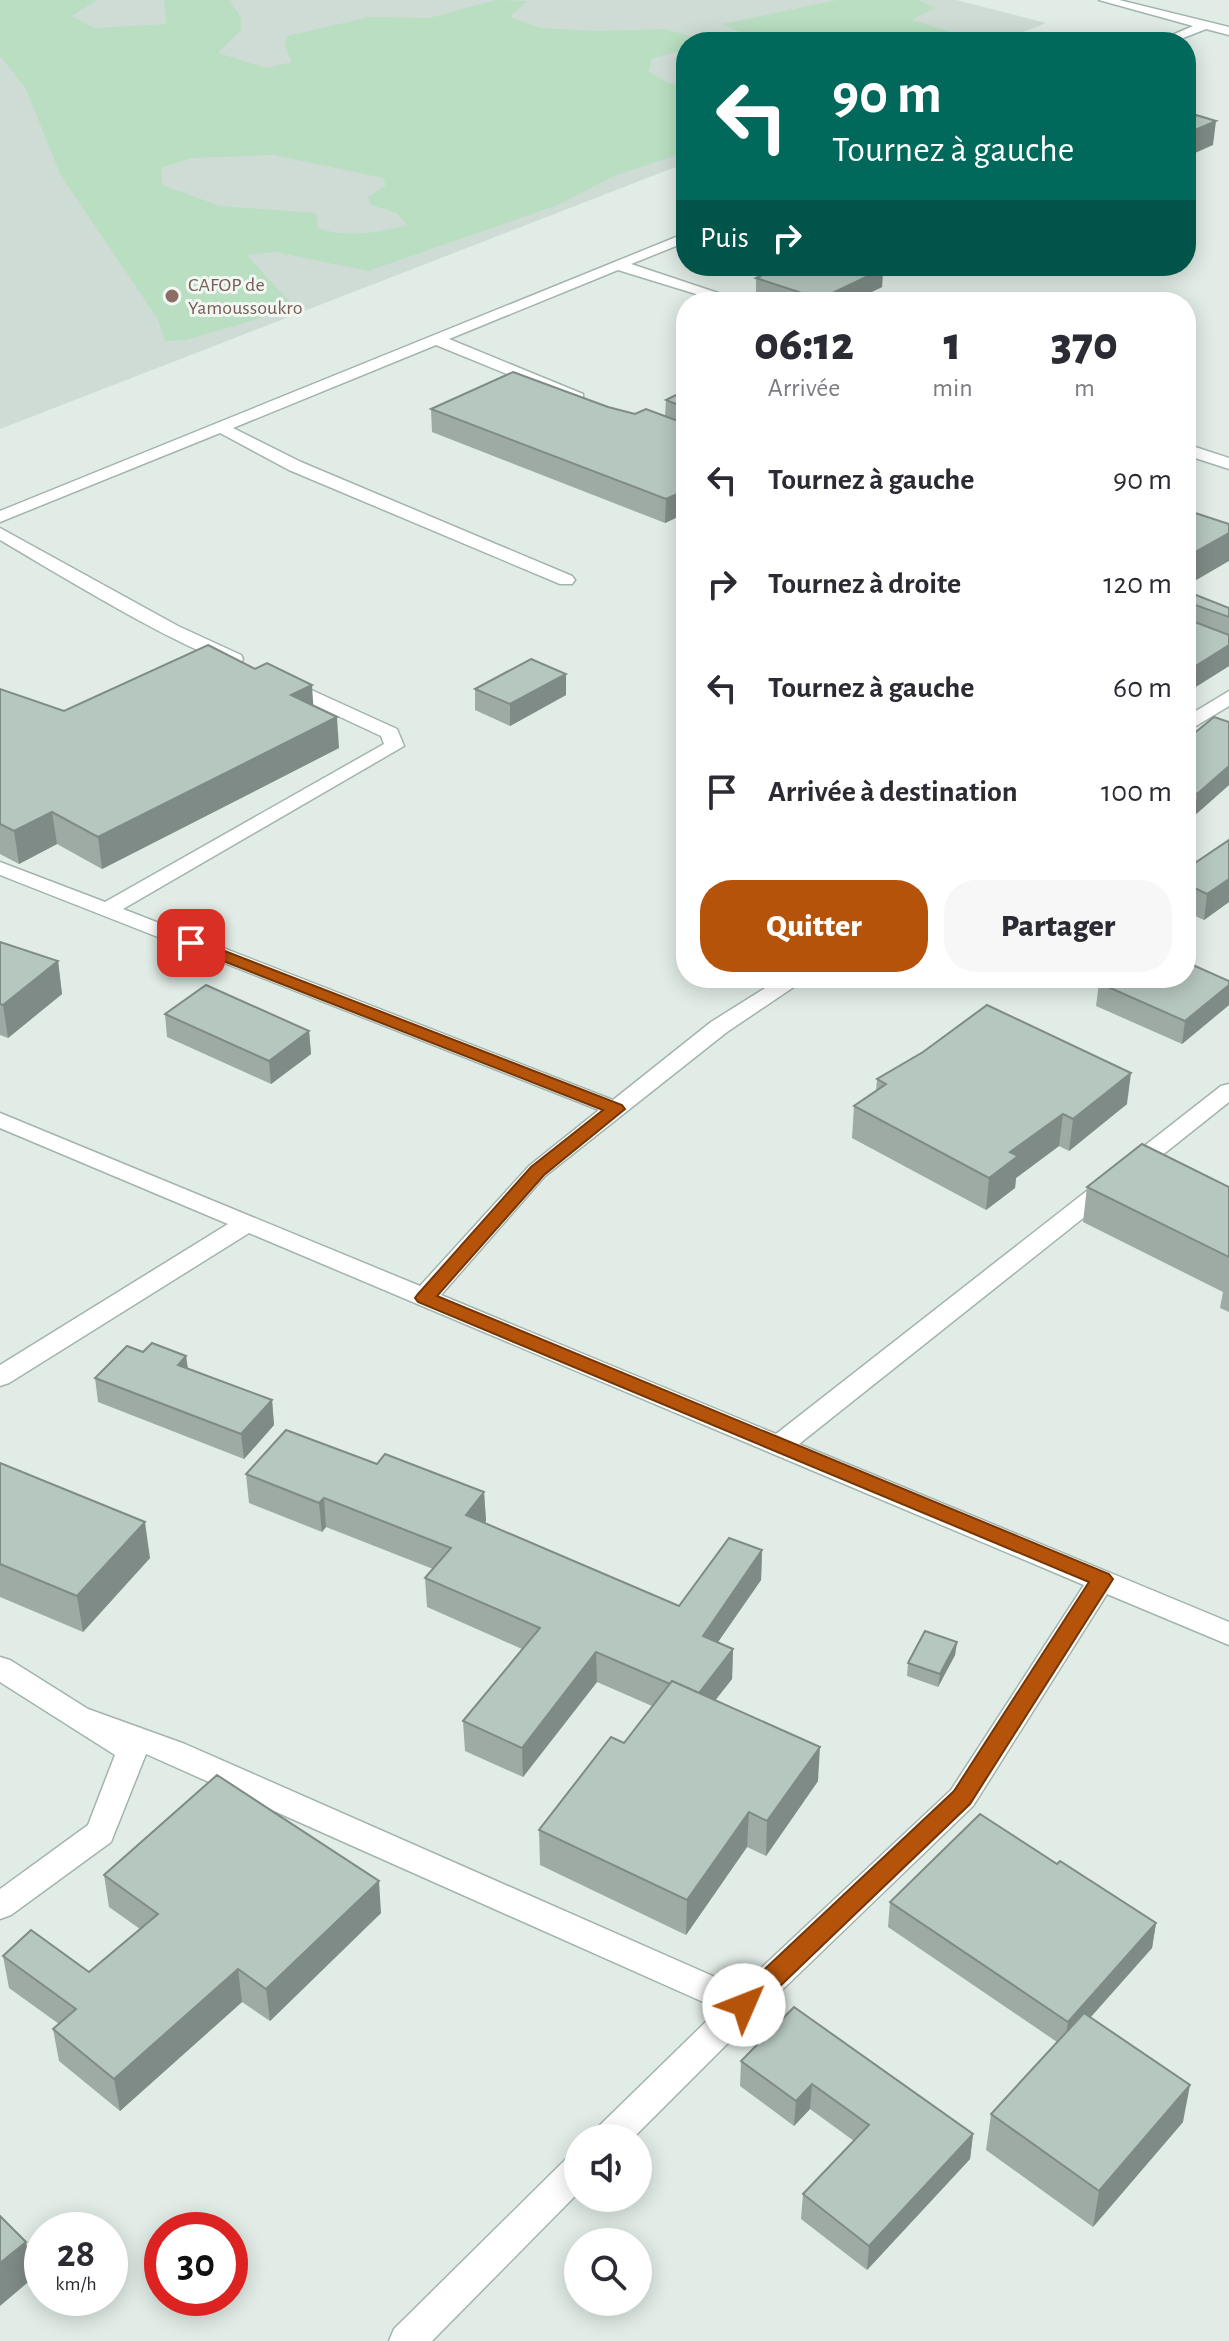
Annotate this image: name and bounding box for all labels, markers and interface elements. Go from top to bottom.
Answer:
icon: left [700,64,804,168]
text: 90 m [832,67,942,123]
text: Tournez à gauche [832,132,1074,168]
icon: right [765,216,809,260]
text: Puis [700,223,749,253]
place label: CAFOP de Yamoussoukro [188,275,303,318]
marker: CAFOP de Yamoussoukro [163,287,181,305]
text: 06:12 [754,321,854,369]
text: 1 [944,321,961,369]
text: 370 [1051,321,1118,369]
text: Arrivée [768,375,840,401]
text: min [932,375,973,401]
text: m [1074,375,1095,401]
icon: left [700,458,744,502]
text: Tournez à gauche [768,465,975,495]
text: 90 m [1113,465,1172,495]
icon: right [700,562,744,606]
text: Tournez à droite [768,569,961,599]
text: 120 m [1103,569,1172,599]
icon: left [700,666,744,710]
text: Tournez à gauche [768,673,975,703]
text: 60 m [1113,673,1172,703]
icon: arrive [700,770,744,814]
text: Arrivée à destination [768,777,1018,807]
text: 100 m [1101,777,1172,807]
button: Quitter [700,880,928,972]
button: Partager [944,880,1172,972]
pin [157,909,225,977]
icon: arrive [169,921,213,965]
position arrow [702,1963,786,2047]
map controls [564,2124,652,2316]
button: sound [564,2124,652,2212]
speed limit sign: 30 [144,2212,248,2316]
button: search [564,2228,652,2316]
text: 28 [57,2234,95,2274]
text: km/h [55,2274,97,2294]

